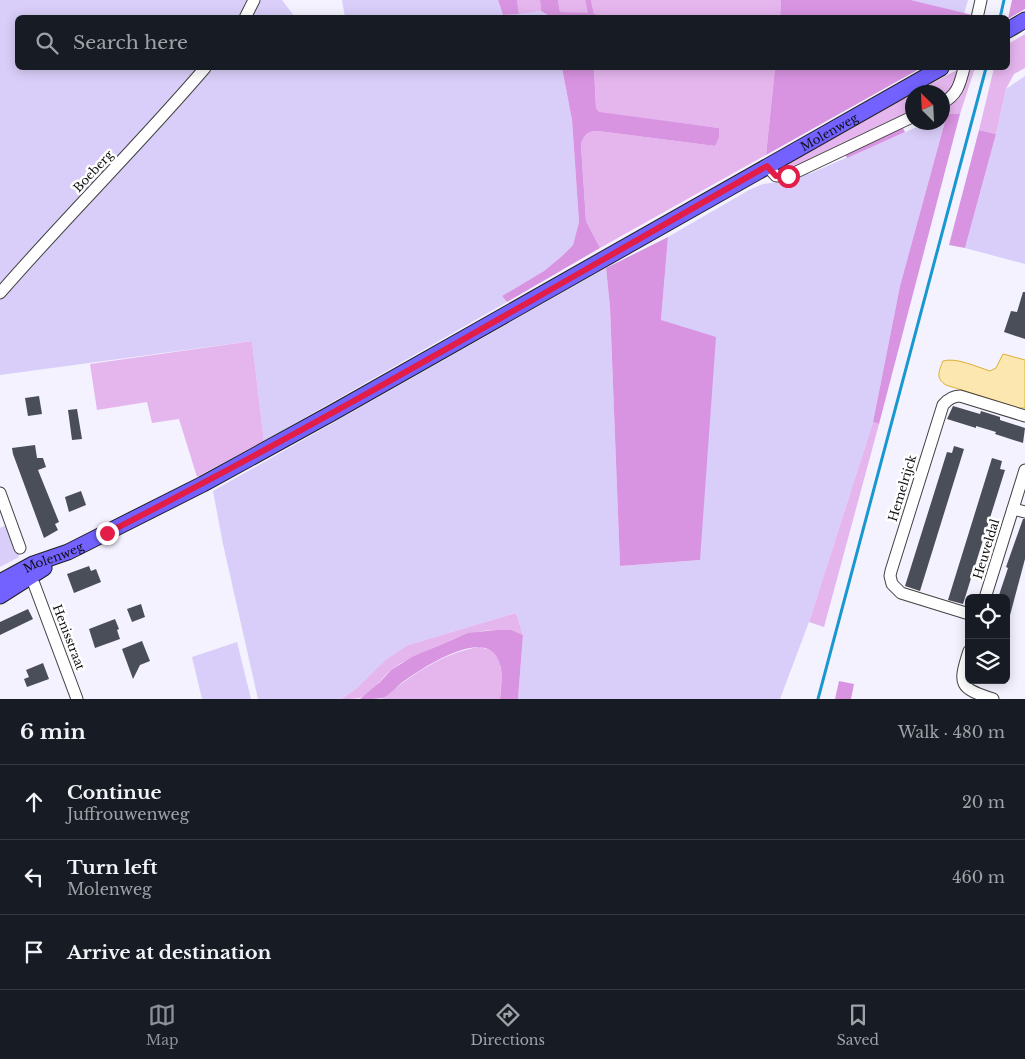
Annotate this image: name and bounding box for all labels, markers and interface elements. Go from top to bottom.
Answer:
search box [15,15,1010,70]
icon: search [33,29,61,57]
text: Search here [73,31,188,54]
north arrow [905,85,950,130]
street label: Molenweg [797,109,861,154]
street label: Boeberg [70,146,117,195]
route start [777,165,800,188]
street label: Hemelrijck [885,452,919,523]
street label: Heuveldal [970,517,1002,581]
route end [96,522,119,545]
street label: Molenweg [20,538,87,576]
map controls [965,594,1010,684]
button: locate [965,594,1010,639]
street label: Henisstraat [50,602,89,672]
button: layers [965,639,1010,684]
text: 6 min [20,719,86,745]
text: Walk · 480 m [898,722,1005,742]
text: Continue [67,781,162,804]
icon: ahead [20,788,48,816]
text: 20 m [962,792,1005,812]
text: Juffrouwenweg [67,804,189,824]
text: Turn left [67,856,158,879]
icon: left [20,863,48,891]
text: 460 m [952,867,1005,887]
text: Molenweg [67,879,152,899]
icon: arrive [20,938,48,966]
text: Arrive at destination [67,941,271,964]
tab: Map [146,1001,179,1049]
tab: Directions [470,1001,545,1049]
tab: Saved [837,1001,879,1049]

